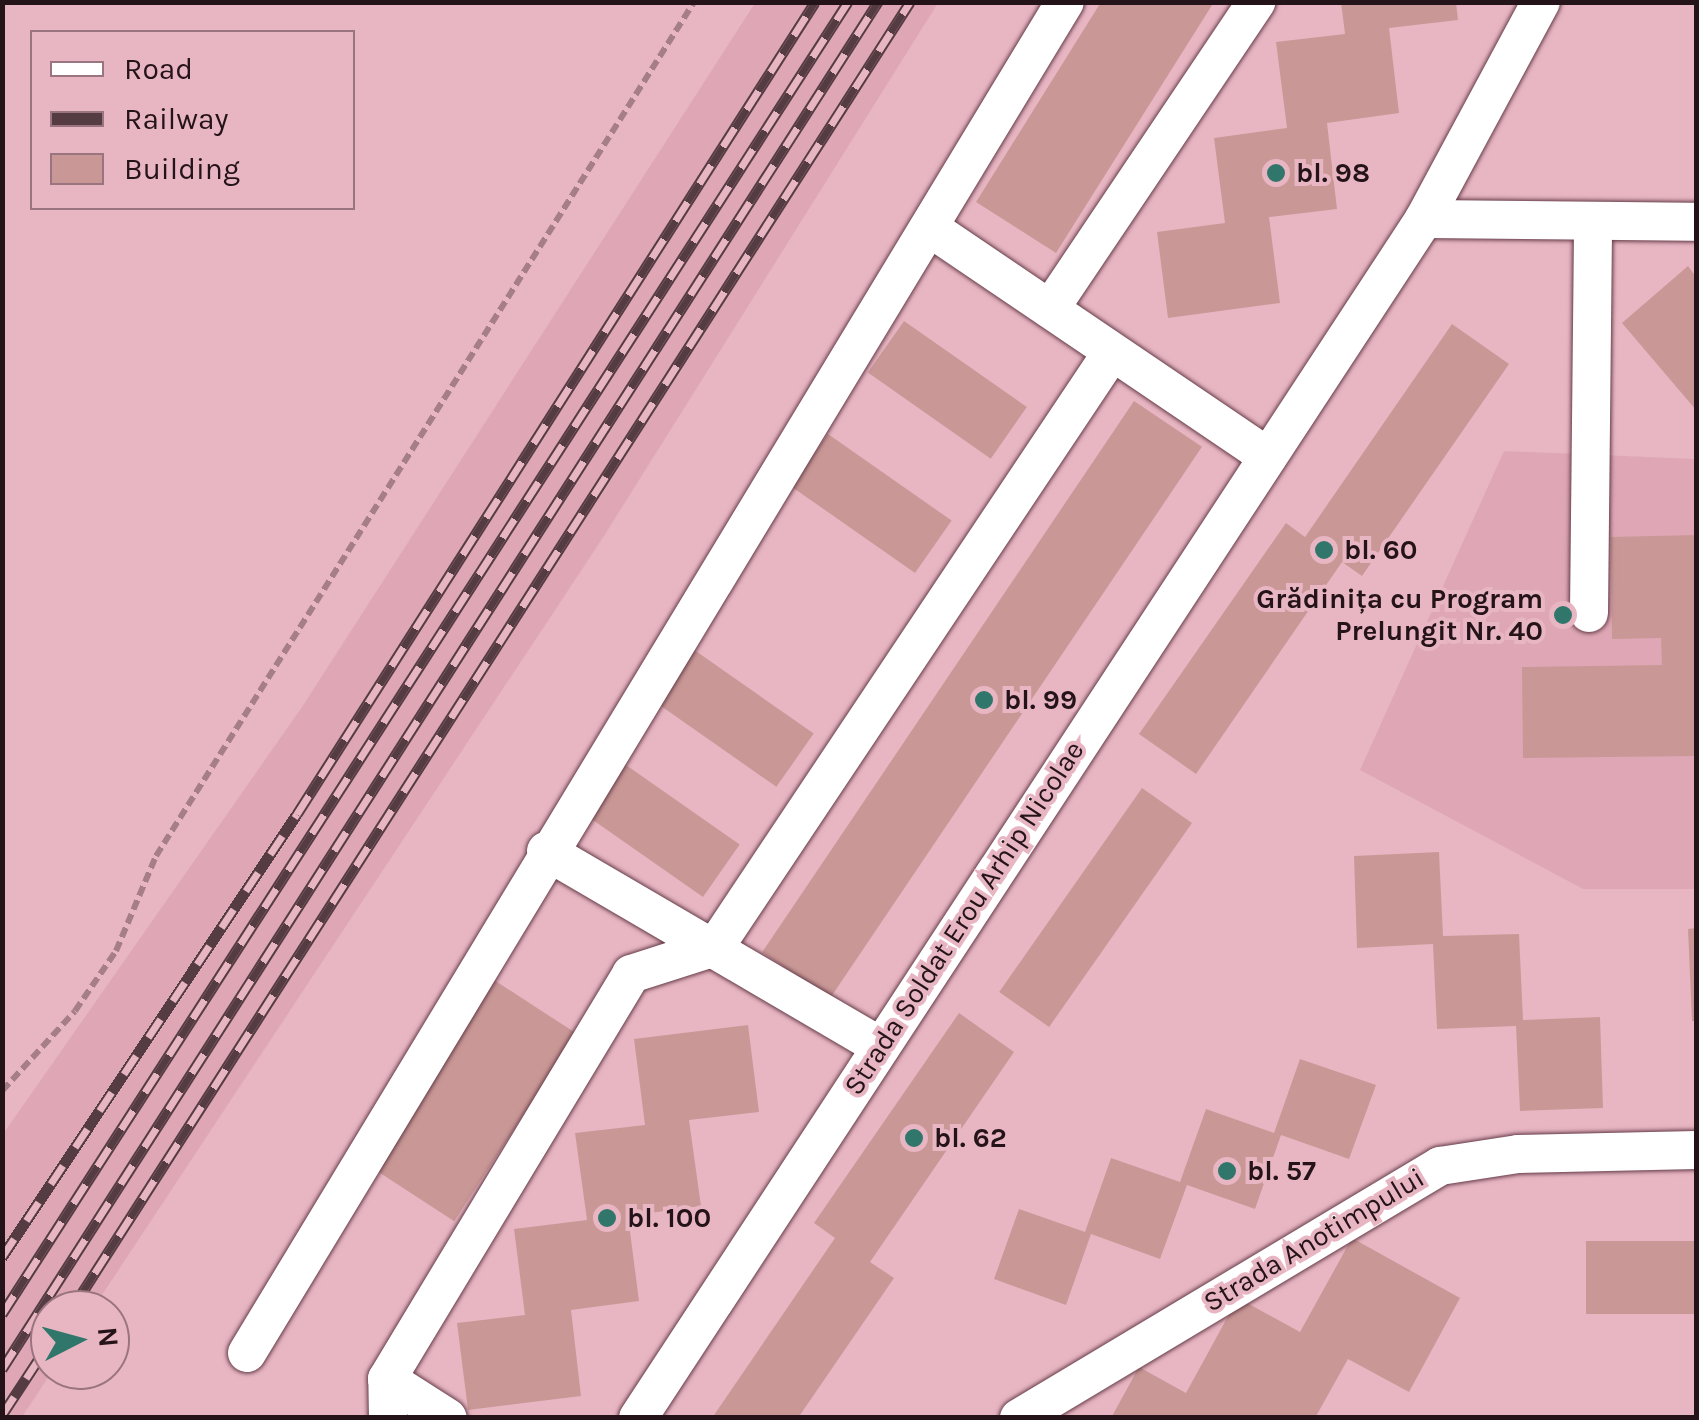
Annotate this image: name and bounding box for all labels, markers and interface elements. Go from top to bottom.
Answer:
legend [30,30,355,210]
text: Road [124,51,193,87]
text: Railway [124,101,228,137]
text: Building [124,151,240,187]
place label: bl. 98 [1296,156,1370,190]
marker: bl. 98 [1265,162,1287,184]
place label: bl. 60 [1344,533,1418,567]
marker: bl. 60 [1313,539,1335,561]
place label: Grădinița cu Program Prelungit Nr. 40 [1256,582,1543,648]
marker: Grădinița cu Program Prelungit Nr. 40 [1552,604,1574,626]
place label: bl. 99 [1004,683,1077,717]
marker: bl. 99 [973,689,995,711]
street label: Strada Soldat Erou Arhip Nicolae [837,735,1091,1101]
place label: bl. 62 [934,1121,1007,1155]
marker: bl. 62 [903,1127,925,1149]
place label: bl. 57 [1247,1154,1316,1188]
marker: bl. 57 [1216,1160,1238,1182]
street label: Strada Anotimpului [1198,1161,1430,1319]
place label: bl. 100 [627,1201,711,1235]
marker: bl. 100 [596,1207,618,1229]
north arrow [30,1290,130,1390]
text: N [91,1325,126,1349]

